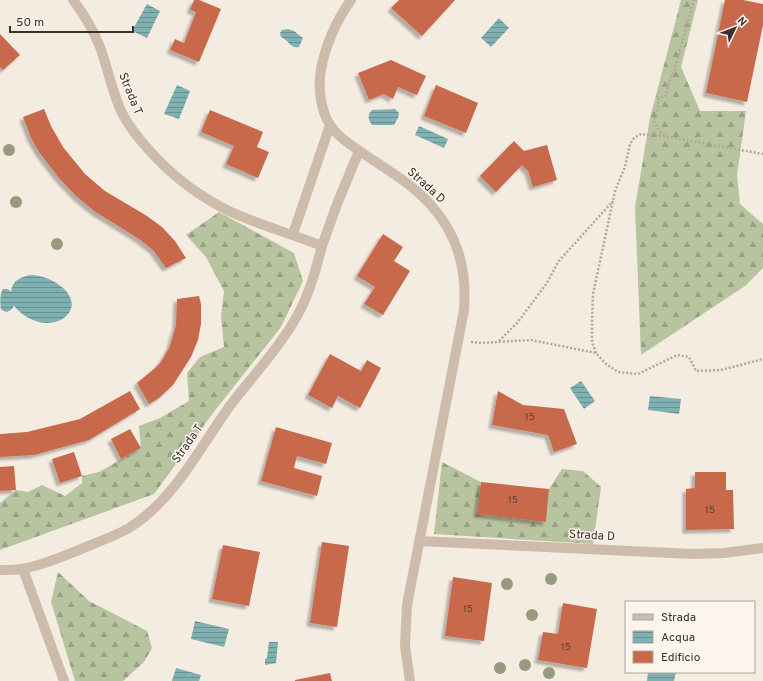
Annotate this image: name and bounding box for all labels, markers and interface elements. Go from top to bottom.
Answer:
scale bar [10,8,133,34]
north arrow [715,8,755,48]
text: N [734,14,749,30]
text: 50 m [16,15,44,31]
street label: Strada T [114,70,146,118]
street label: Strada D [404,165,448,207]
house number: 15 [525,411,535,424]
street label: Strada T [169,421,207,467]
house number: 15 [508,494,518,507]
house number: 15 [705,504,715,517]
street label: Strada D [569,527,615,545]
legend [625,601,755,673]
house number: 15 [463,603,473,616]
text: Strada [661,610,696,626]
text: Acqua [661,630,695,646]
house number: 15 [561,641,571,654]
text: Edificio [661,650,701,666]

